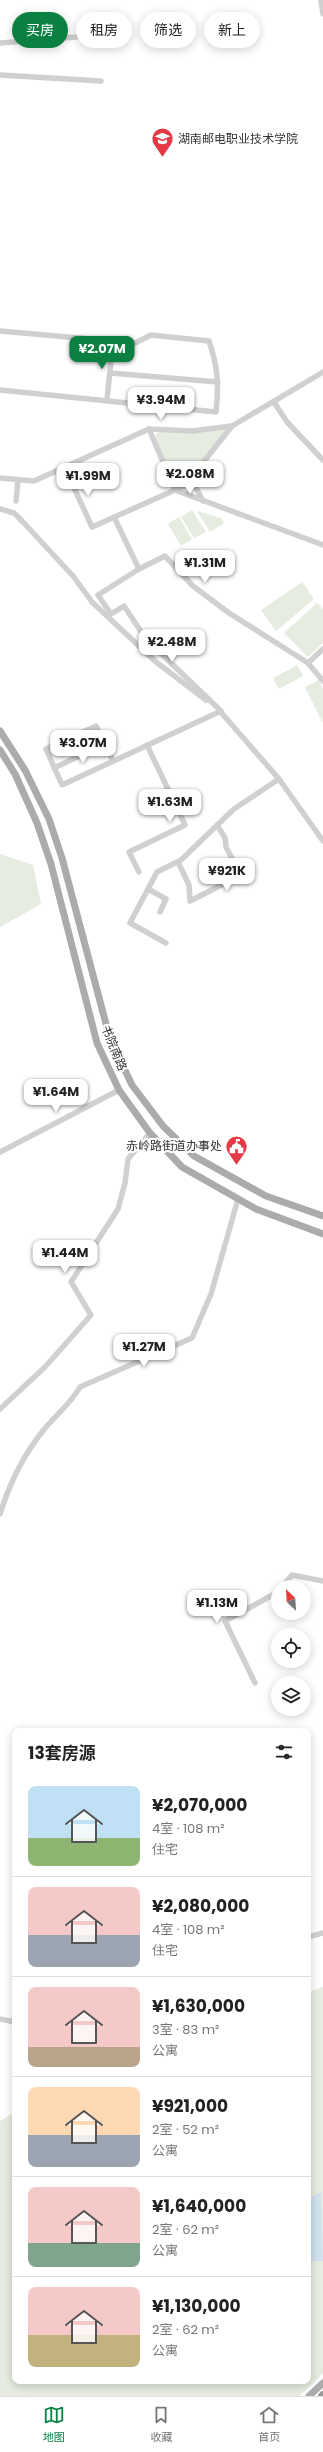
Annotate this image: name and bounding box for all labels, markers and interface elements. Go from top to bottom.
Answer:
chip: 买房 [12,12,68,48]
chip: 租房 [76,12,132,48]
chip: 筛选 [140,12,196,48]
chip: 新上 [204,12,260,48]
school or university icon: 湖南邮电职业技术学院 [149,126,175,159]
place label: 湖南邮电职业技术学院 [178,130,298,147]
pin: ¥2.07M [69,336,135,370]
text: ¥2.07M [78,339,126,358]
pin: ¥3.94M [128,387,194,421]
text: ¥3.94M [137,390,185,409]
pin: ¥2.08M [157,461,223,495]
pin: ¥1.99M [55,463,121,497]
text: ¥2.08M [166,464,214,483]
text: ¥1.99M [65,466,111,485]
pin: ¥1.31M [172,550,238,584]
text: ¥1.31M [184,553,226,572]
pin: ¥2.48M [139,629,205,663]
text: ¥2.48M [148,632,196,651]
pin: ¥3.07M [50,730,116,764]
text: ¥3.07M [59,733,107,752]
pin: ¥1.63M [137,789,203,823]
text: ¥1.63M [147,792,193,811]
pin: ¥921K [199,858,255,892]
text: ¥921K [208,861,246,880]
street label: 书院南路 [98,1022,131,1073]
pin: ¥1.64M [23,1079,89,1113]
text: ¥1.64M [33,1082,79,1101]
public building icon: 赤岭路街道办事处 [224,1133,250,1166]
place label: 赤岭路街道办事处 [126,1137,222,1154]
pin: ¥1.44M [32,1240,98,1274]
text: ¥1.44M [42,1243,88,1262]
pin: ¥1.27M [111,1334,177,1368]
text: ¥1.27M [122,1337,166,1356]
north arrow [271,1580,311,1620]
map controls [271,1580,311,1716]
pin: ¥1.13M [184,1590,250,1624]
text: ¥1.13M [196,1593,238,1612]
button: locate [271,1628,311,1668]
button: layers [271,1676,311,1716]
text: 13套房源 [28,1741,96,1765]
icon: filters [273,1741,295,1763]
text: ¥2,070,000 [152,1793,247,1817]
icon: home [60,1802,108,1850]
text: 4室 · 108 m² [152,1819,225,1838]
text: 住宅 [152,1840,178,1859]
text: ¥2,080,000 [152,1894,249,1918]
icon: home [60,1903,108,1951]
text: 4室 · 108 m² [152,1920,225,1939]
text: 住宅 [152,1941,178,1960]
text: ¥1,630,000 [152,1994,245,2018]
icon: home [60,2003,108,2051]
text: 3室 · 83 m² [152,2020,219,2039]
text: 公寓 [152,2041,178,2060]
text: ¥921,000 [152,2094,228,2118]
icon: home [60,2103,108,2151]
text: 2室 · 52 m² [152,2120,219,2139]
text: 公寓 [152,2141,178,2160]
text: ¥1,640,000 [152,2194,246,2218]
icon: home [60,2203,108,2251]
text: 2室 · 62 m² [152,2220,219,2239]
text: 公寓 [152,2241,178,2260]
text: ¥1,130,000 [152,2294,241,2318]
icon: home [60,2303,108,2351]
text: 2室 · 62 m² [152,2320,219,2339]
text: 公寓 [152,2341,178,2360]
tab: 地图 [43,2404,65,2446]
tab: 收藏 [150,2404,172,2446]
tab: 首页 [258,2404,280,2446]

